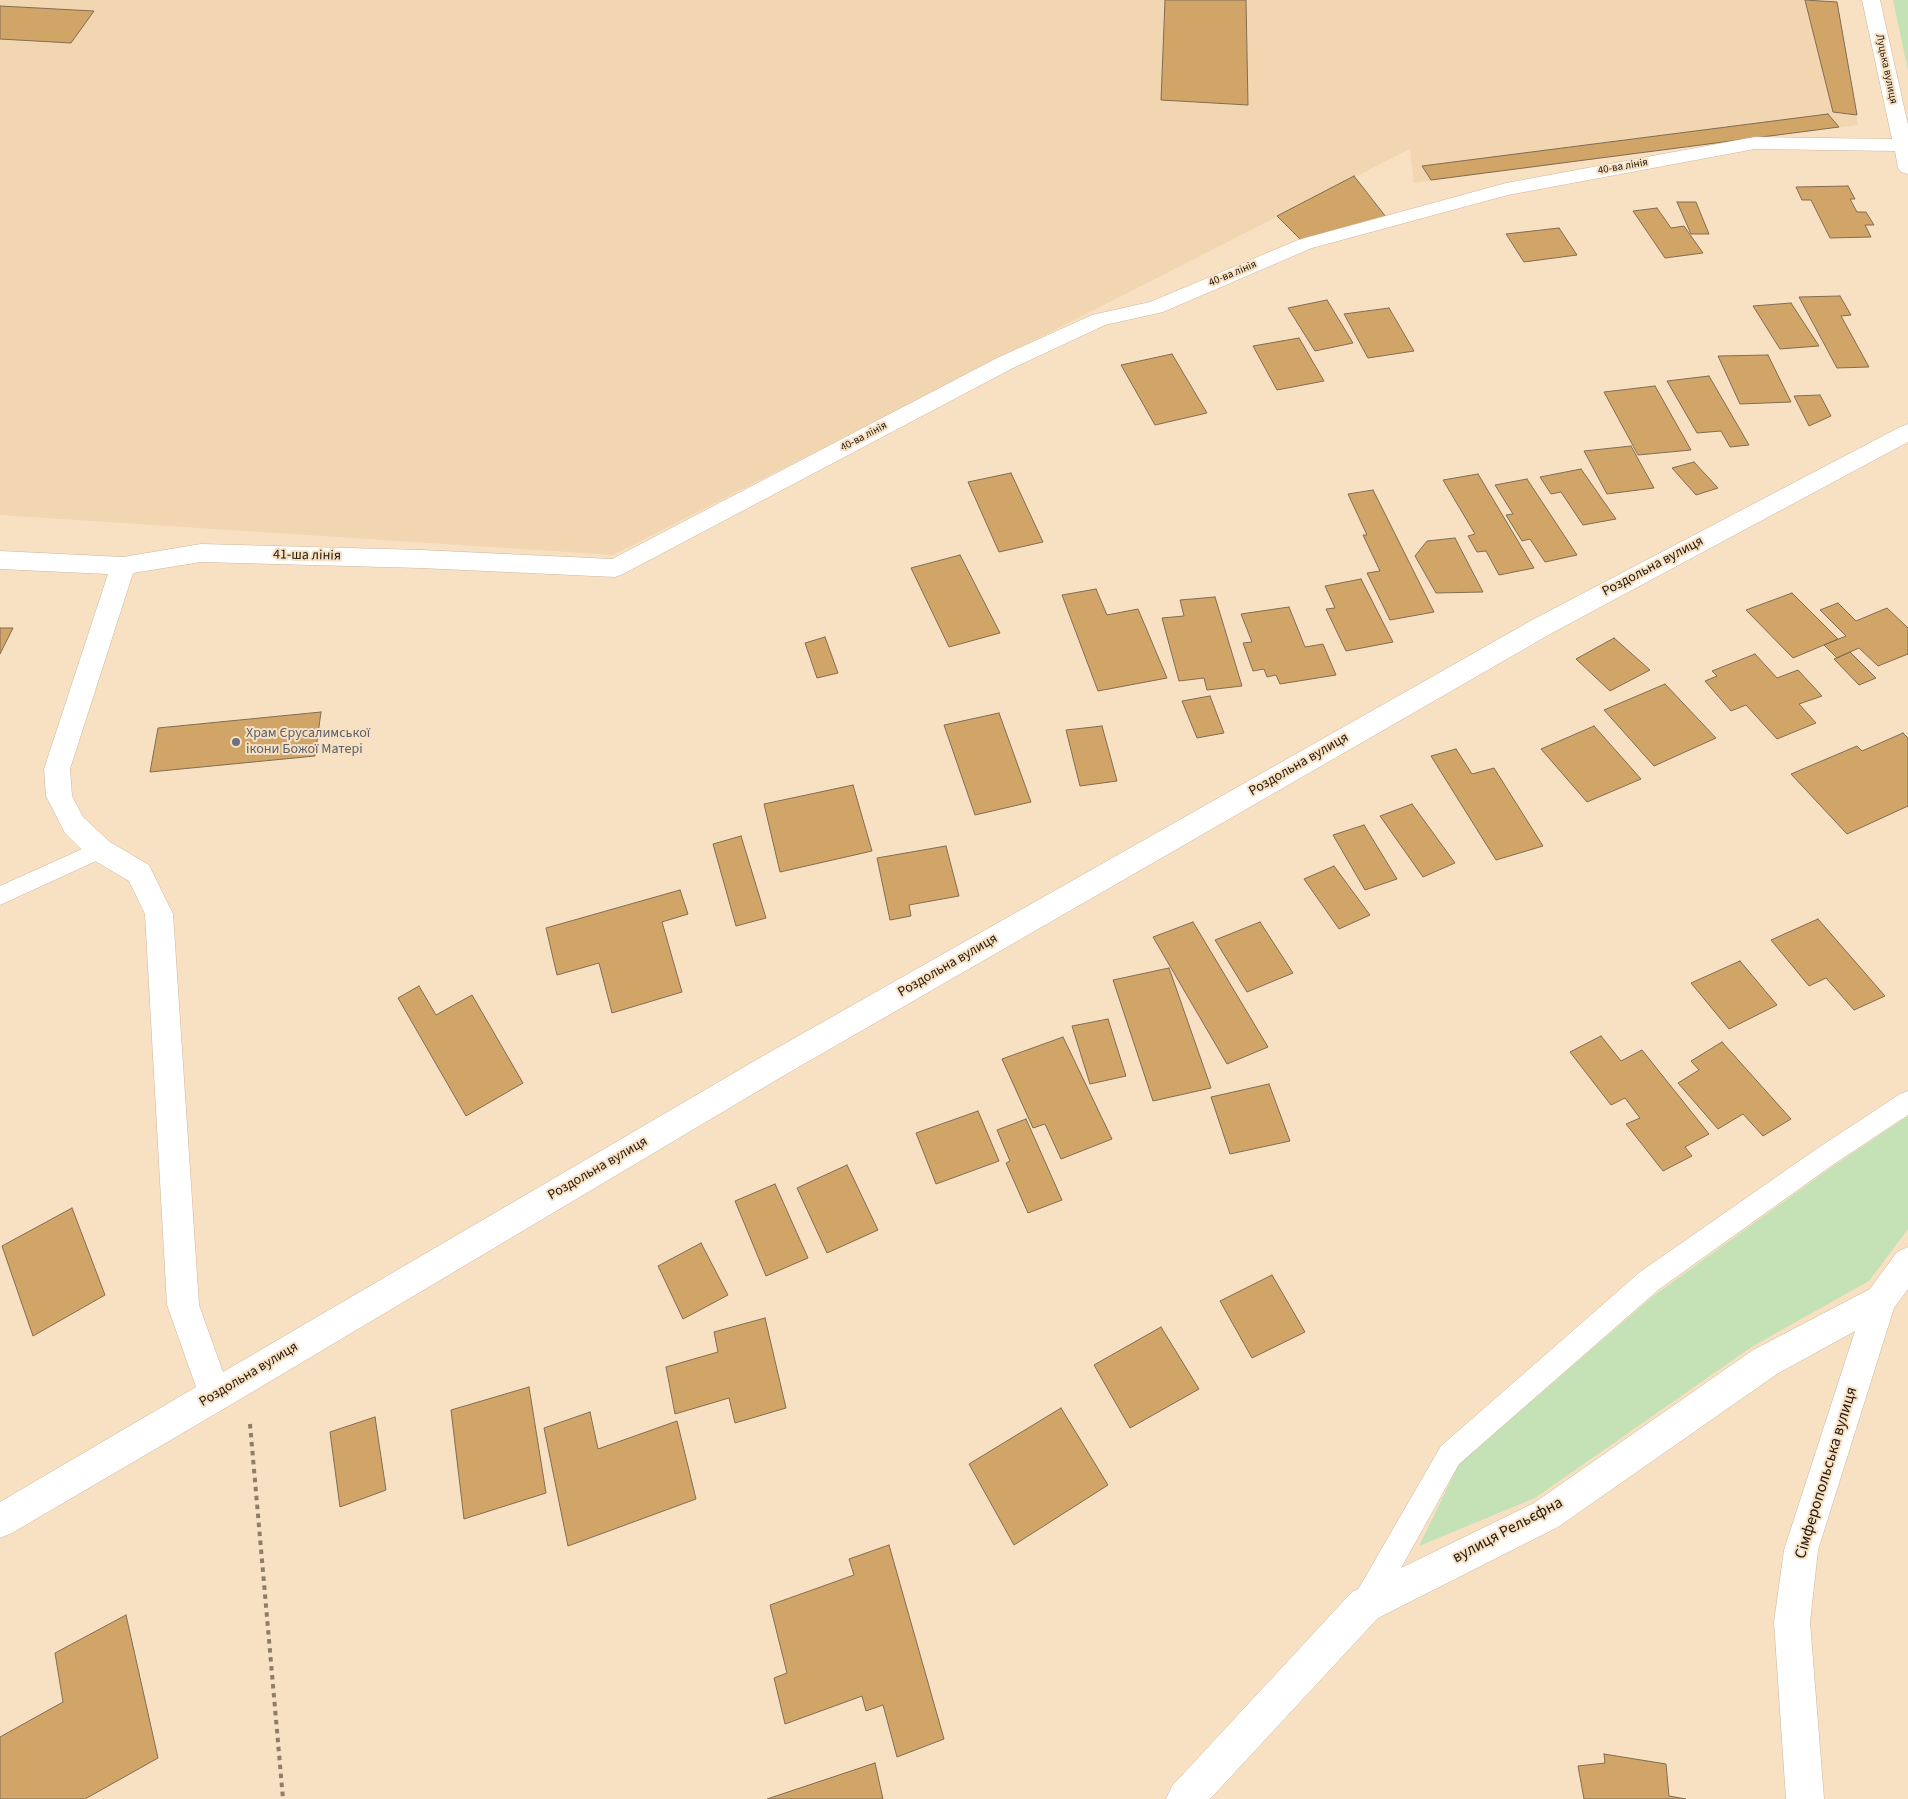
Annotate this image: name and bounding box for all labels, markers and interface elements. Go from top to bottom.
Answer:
street label: Луцька вулиця [1872,33,1900,105]
street label: 40-ва лінія [1597,156,1649,178]
street label: 40-ва лінія [1207,258,1259,290]
street label: 40-ва лінія [838,419,890,455]
street label: Роздольна вулиця [1599,533,1707,601]
street label: 41-ша лінія [273,547,341,565]
place label: Храм Єрусалимської ікони Божої Матері [246,726,370,759]
street label: Роздольна вулиця [1246,730,1352,800]
marker: Храм Єрусалимської ікони Божої Матері [230,736,242,748]
street label: Роздольна вулиця [895,931,1001,1001]
street label: Роздольна вулиця [545,1134,651,1204]
street label: Роздольна вулиця [197,1339,301,1411]
street label: Сімферопольська вулиця [1792,1385,1862,1561]
street label: вулиця Рельєфна [1450,1494,1566,1568]

